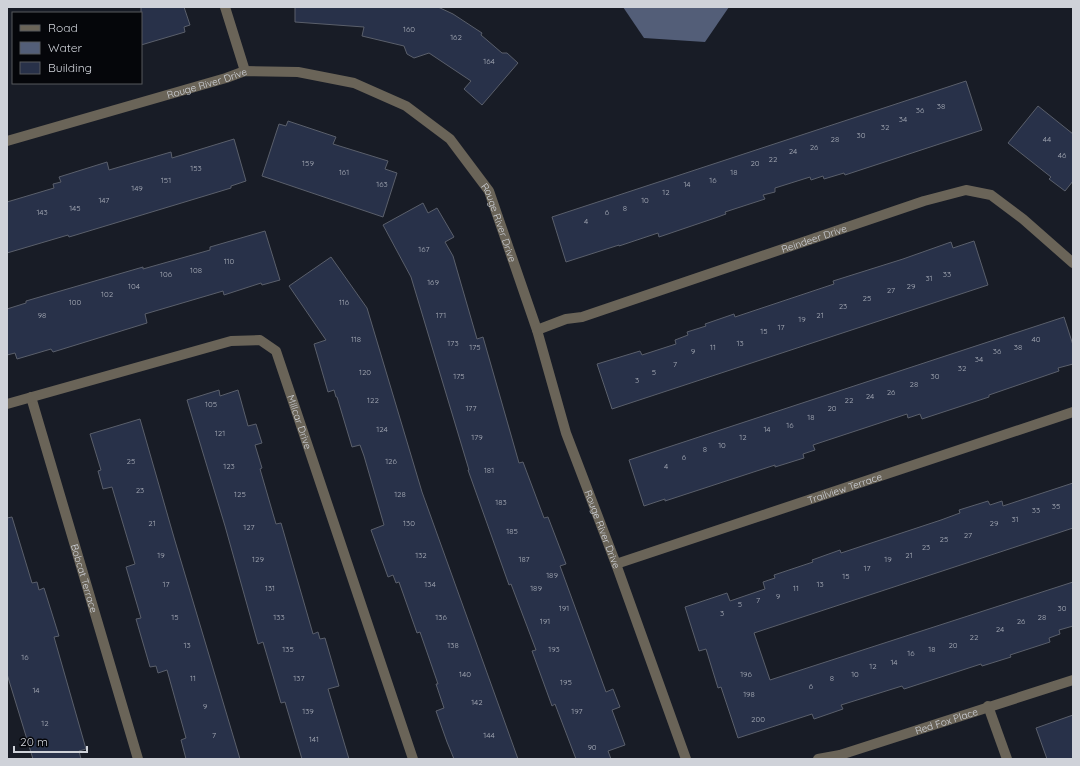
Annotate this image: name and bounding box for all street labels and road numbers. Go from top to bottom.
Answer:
street label: Rouge River Drive [165,64,249,101]
street label: Rouge River Drive [479,180,520,264]
street label: Reindeer Drive [779,221,849,255]
street label: Millcar Drive [285,393,315,451]
street label: Trailview Terrace [806,469,884,506]
street label: Rouge River Drive [582,488,624,571]
street label: Bobcat Terrace [68,542,101,614]
street label: Red Fox Place [913,704,980,737]

